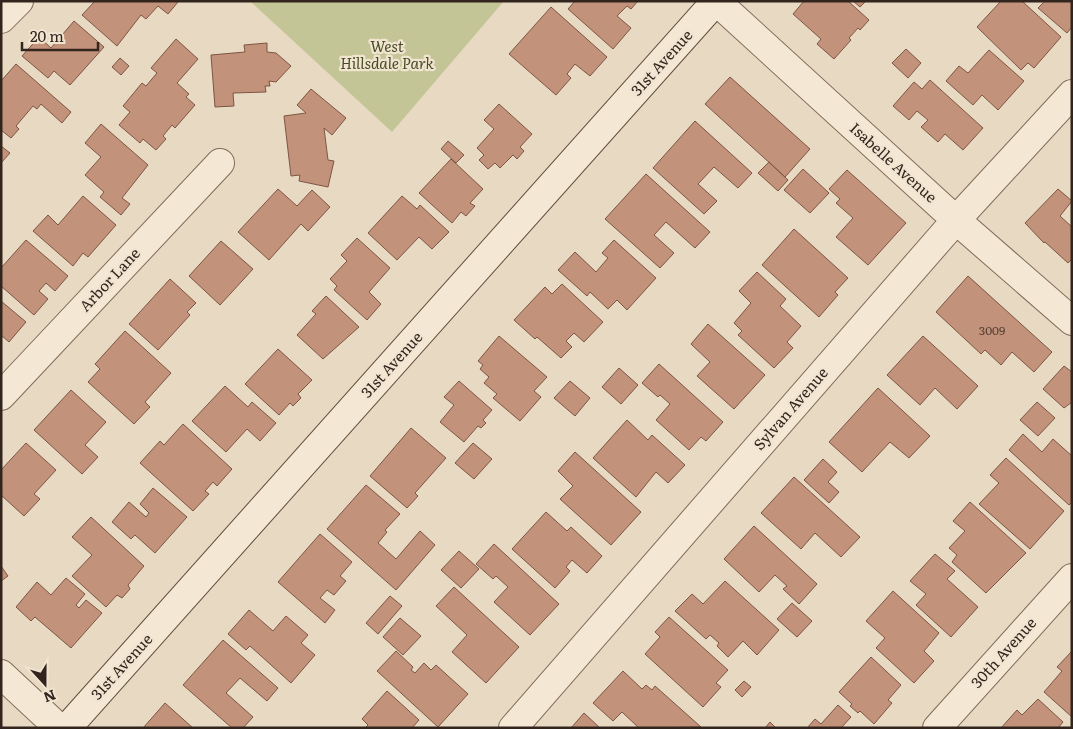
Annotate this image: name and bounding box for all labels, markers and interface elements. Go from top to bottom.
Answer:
scale bar [22,20,99,52]
street label: 31st Avenue [625,23,697,100]
text: 20 m [30,24,64,47]
park label: West Hillsdale Park [340,34,434,74]
street label: Isabelle Avenue [845,116,943,208]
street label: Arbor Lane [73,242,145,316]
house number: 3009 [979,321,1005,339]
street label: 31st Avenue [355,325,427,402]
street label: Sylvan Avenue [747,361,833,455]
street label: 30th Avenue [965,611,1041,693]
street label: 31st Avenue [85,627,157,704]
north arrow [20,659,70,709]
text: N [41,686,59,709]

